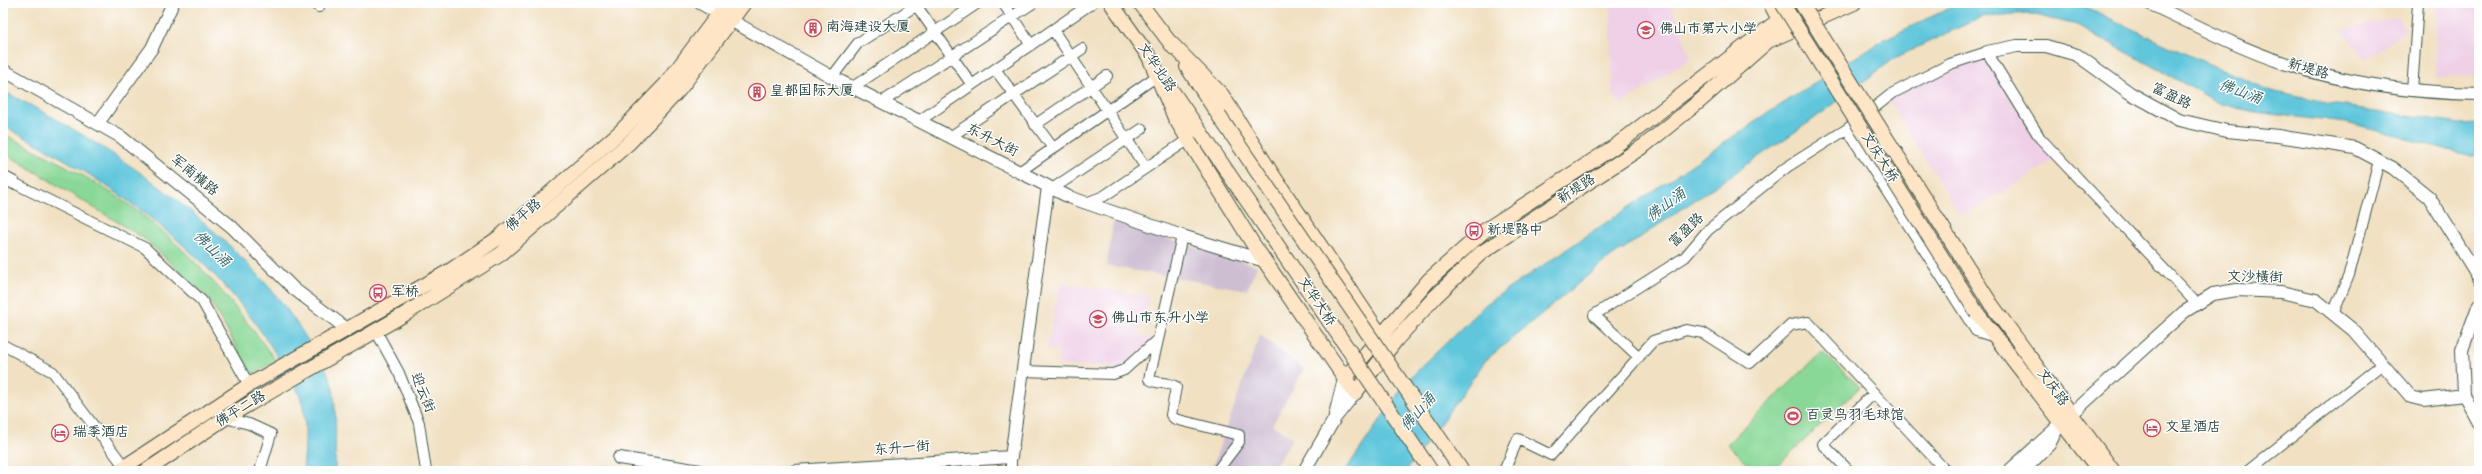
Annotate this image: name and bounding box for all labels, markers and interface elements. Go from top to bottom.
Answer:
building icon: 南海建设大厦 [803,18,823,38]
place label: 南海建设大厦 [826,18,910,38]
school or university icon: 佛山市第六小学 [1636,20,1656,40]
place label: 佛山市第六小学 [1659,20,1757,40]
street label: 文华北路 [1132,39,1180,97]
street label: 新堤路 [2285,55,2331,85]
water label: 佛山涌 [2215,75,2266,111]
street label: 富盈路 [2148,79,2194,115]
building icon: 皇都国际大厦 [747,82,767,102]
place label: 皇都国际大厦 [770,82,854,102]
street label: 东升大街 [963,119,1021,163]
street label: 文庆大桥 [1856,129,1902,187]
street label: 军南横路 [166,151,222,201]
street label: 新堤路 [1554,170,1600,210]
water label: 佛山涌 [1642,183,1692,228]
street label: 佛平路 [502,195,546,237]
street label: 富盈路 [1665,209,1709,253]
bus stop icon: 新堤路中 [1464,221,1484,241]
place label: 新堤路中 [1487,221,1543,241]
water label: 佛山涌 [187,226,236,274]
street label: 文沙横街 [2227,268,2283,288]
street label: 文华大桥 [1292,273,1340,331]
bus stop icon: 军桥 [368,283,388,303]
place label: 军桥 [391,283,419,303]
school or university icon: 佛山市东升小学 [1088,309,1108,329]
place label: 佛山市东升小学 [1111,309,1209,329]
street label: 文庆路 [2032,365,2072,411]
street label: 迎云街 [405,370,439,416]
street label: 佛平二路 [212,387,270,433]
water label: 佛山涌 [1396,388,1443,437]
sports icon: 百灵鸟羽毛球馆 [1783,406,1803,426]
place label: 百灵鸟羽毛球馆 [1806,406,1904,426]
hotel icon: 文星酒店 [2142,418,2162,438]
place label: 文星酒店 [2165,418,2221,438]
hotel icon: 瑞季酒店 [50,423,70,443]
place label: 瑞季酒店 [72,423,129,443]
street label: 东升一街 [873,437,931,461]

